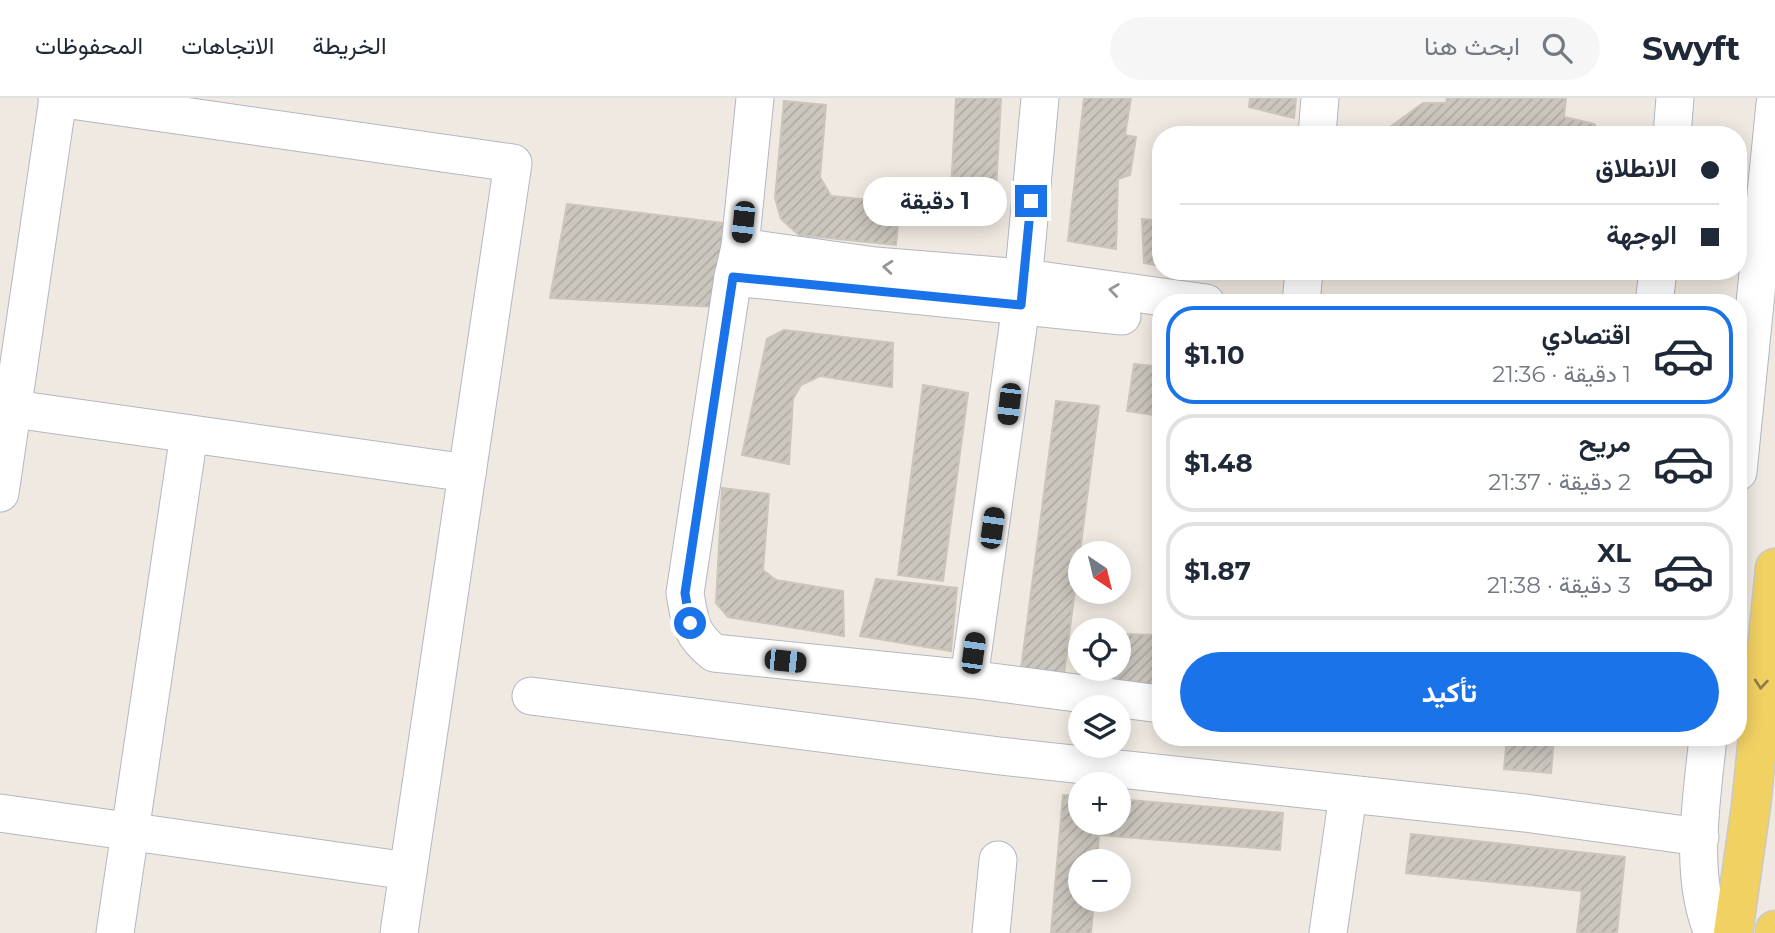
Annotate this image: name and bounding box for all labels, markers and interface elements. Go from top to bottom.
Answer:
search box [1110,17,1600,80]
text: Swyft [1642,28,1740,68]
icon: search [1538,29,1576,67]
text: ابحث هنا [1424,30,1520,62]
text: المحفوظات [35,31,143,60]
text: الاتجاهات [181,31,274,60]
text: الخريطة [312,31,387,60]
text: الانطلاق [1595,152,1677,184]
callout: 1 دقيقة [863,176,1006,226]
route end [1015,185,1047,217]
text: 1 دقيقة [900,187,970,215]
car [731,200,756,244]
text: الوجهة [1606,219,1677,251]
one-way arrow [882,260,893,275]
one-way arrow [1108,283,1120,298]
text: اقتصادي [1542,319,1631,351]
icon: car [1652,324,1715,387]
text: $1.10 [1184,339,1245,371]
text: 1 دقيقة · 21:36 [1492,360,1631,388]
car [997,382,1022,426]
text: مريح [1579,427,1631,459]
icon: car [1652,432,1715,495]
text: $1.48 [1184,447,1253,479]
text: 2 دقيقة · 21:37 [1488,468,1631,496]
car [979,506,1006,550]
text: XL [1597,537,1631,569]
icon: car [1652,540,1715,603]
north arrow [1068,541,1130,604]
map controls [1068,541,1131,912]
text: $1.87 [1184,555,1251,587]
text: 3 دقيقة · 21:38 [1487,571,1631,599]
route start [674,607,706,639]
button: locate [1068,618,1131,681]
car [960,631,987,675]
car [764,648,807,674]
button: تأكيد [1180,652,1719,732]
one-way arrow [1754,679,1769,690]
button: layers [1068,695,1131,758]
button: + [1068,772,1131,835]
button: − [1068,849,1131,912]

